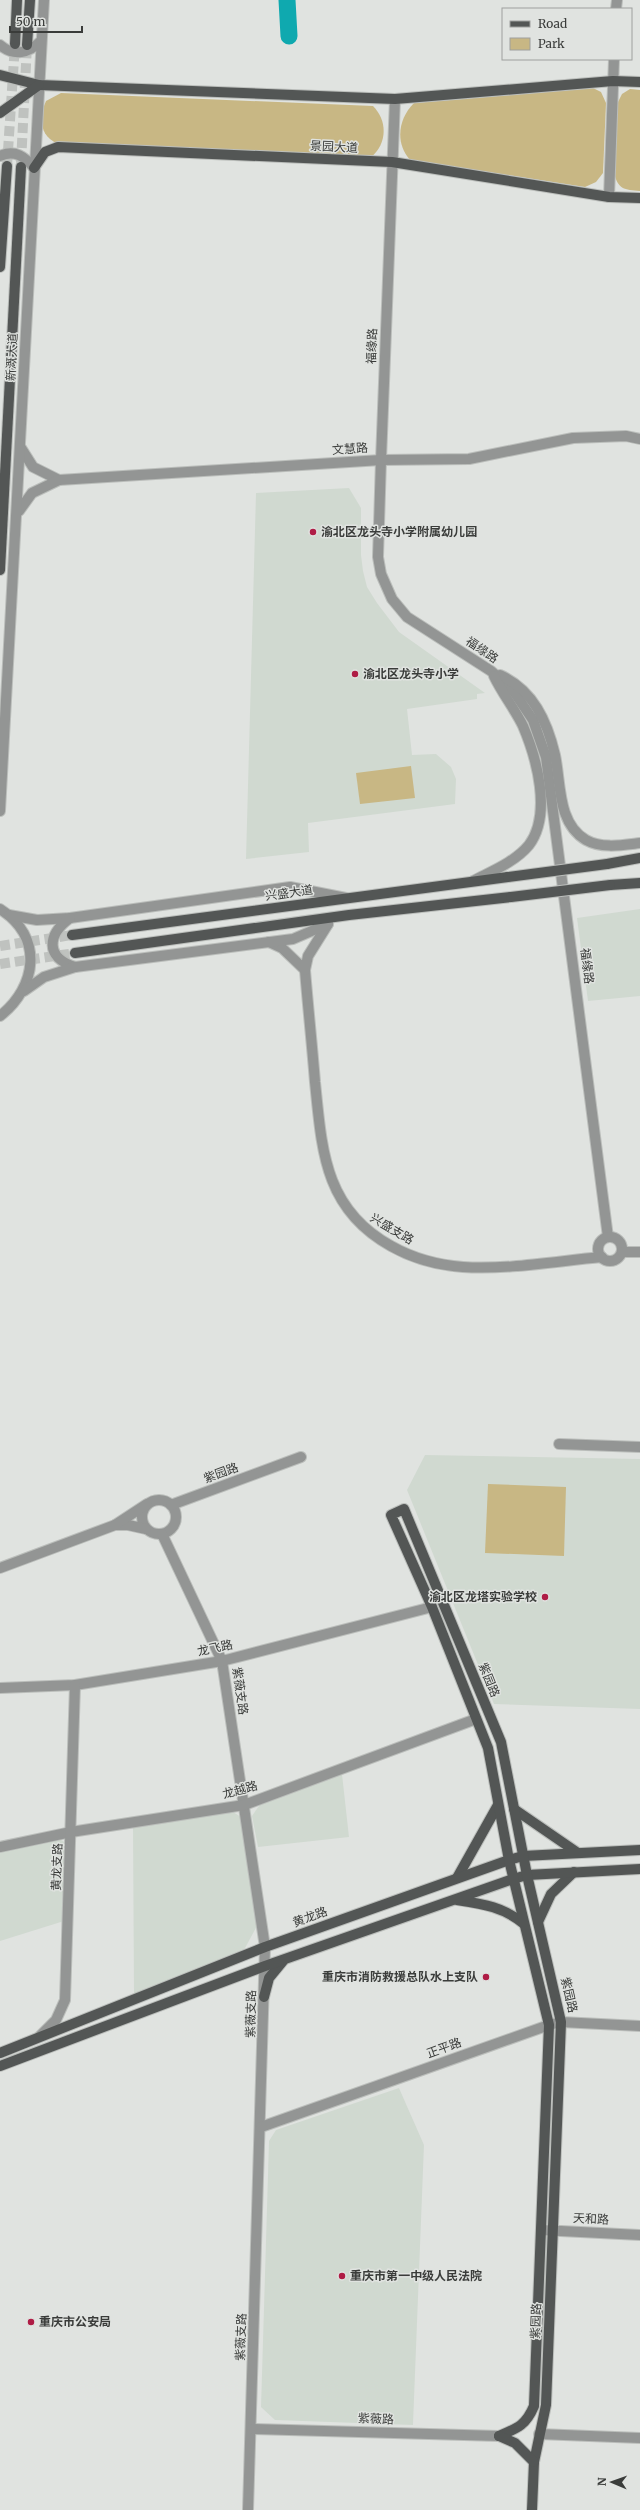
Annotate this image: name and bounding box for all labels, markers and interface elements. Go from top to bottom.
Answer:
scale bar [10,8,82,34]
legend [502,8,632,60]
text: 50 m [16,14,45,29]
text: Road [538,16,567,31]
text: Park [538,36,565,51]
street label: 景园大道 [310,138,358,155]
street label: 福缘路 [363,328,380,364]
street label: 新溉大道 [3,333,20,381]
street label: 文慧路 [331,440,368,457]
place label: 渝北区龙头寺小学附属幼儿园 [321,524,477,539]
marker: 渝北区龙头寺小学附属幼儿园 [308,527,318,537]
street label: 福缘路 [463,633,501,666]
place label: 渝北区龙头寺小学 [363,666,459,681]
marker: 渝北区龙头寺小学 [350,669,360,679]
street label: 兴盛大道 [264,882,314,903]
street label: 福缘路 [578,947,597,985]
street label: 兴盛支路 [368,1210,417,1247]
street label: 紫园路 [201,1459,240,1486]
place label: 渝北区龙塔实验学校 [429,1589,537,1604]
marker: 渝北区龙塔实验学校 [540,1592,550,1602]
street label: 龙飞路 [196,1636,234,1659]
street label: 紫园路 [476,1660,503,1699]
street label: 紫薇支路 [230,1666,251,1716]
street label: 龙越路 [221,1778,259,1801]
street label: 黄龙支路 [48,1843,65,1891]
street label: 黄龙路 [290,1903,329,1930]
place label: 重庆市消防救援总队水上支队 [322,1969,478,1984]
marker: 重庆市消防救援总队水上支队 [481,1972,491,1982]
street label: 紫园路 [558,1976,581,2014]
street label: 紫薇支路 [243,1990,258,2038]
street label: 正平路 [424,2034,463,2061]
street label: 天和路 [573,2210,609,2227]
place label: 重庆市第一中级人民法院 [350,2268,482,2283]
marker: 重庆市第一中级人民法院 [337,2271,347,2281]
street label: 紫园路 [527,2303,544,2339]
street label: 紫薇支路 [232,2313,249,2361]
place label: 重庆市公安局 [39,2314,111,2329]
marker: 重庆市公安局 [26,2317,36,2327]
street label: 紫薇路 [358,2410,394,2427]
north arrow [592,2462,632,2502]
text: N [595,2477,609,2486]

